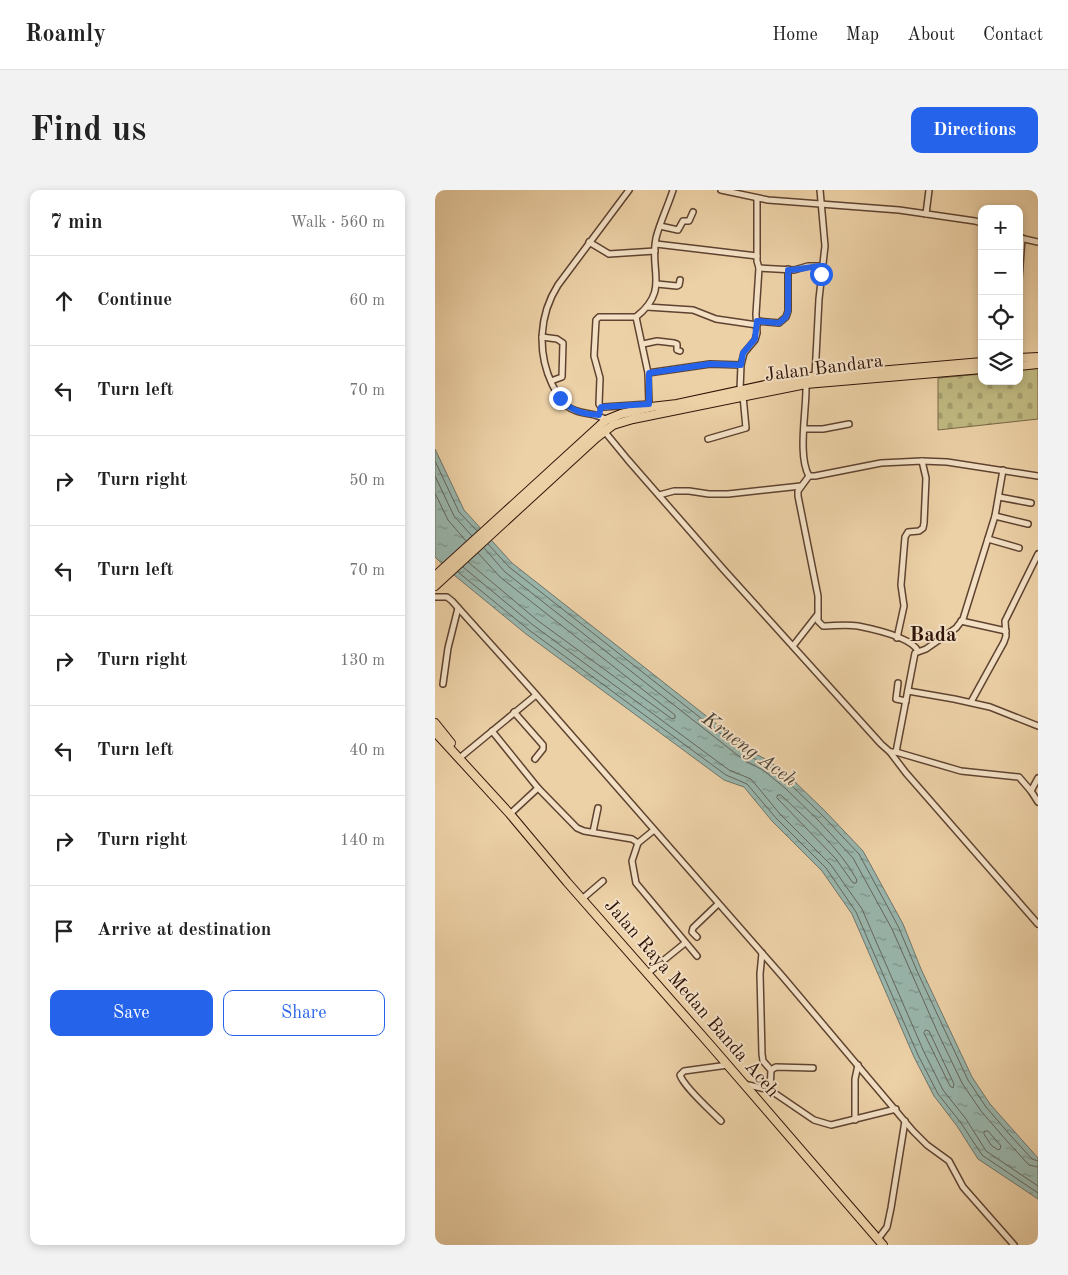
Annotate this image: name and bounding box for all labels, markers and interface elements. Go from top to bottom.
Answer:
text: Roamly [25,23,106,47]
text: Home [772,26,818,44]
text: Map [846,26,879,44]
text: About [907,26,955,44]
text: Contact [983,26,1043,44]
button: Directions [911,107,1038,153]
text: Find us [30,113,146,148]
map controls [978,205,1023,385]
button: + [978,205,1023,250]
text: 7 min [50,212,103,233]
text: Walk · 560 m [290,215,385,231]
button: − [978,250,1023,295]
route start [810,263,833,286]
icon: ahead [50,287,78,315]
text: Continue [97,291,172,310]
text: 60 m [349,293,385,309]
button: locate [978,295,1023,340]
button: layers [978,340,1023,385]
street label: Jalan Bandara [764,352,885,386]
icon: left [50,377,78,405]
text: Turn left [97,381,174,400]
text: 70 m [349,383,385,399]
route end [549,387,572,410]
icon: right [50,467,78,495]
text: Turn right [97,471,187,490]
text: 50 m [349,473,385,489]
icon: left [50,557,78,585]
text: Turn left [97,561,174,580]
text: 70 m [349,563,385,579]
district label: Bada [909,625,957,646]
icon: right [50,647,78,675]
text: Turn right [97,651,187,670]
text: 130 m [340,653,385,669]
water label: Krueng Aceh [697,709,800,791]
icon: left [50,737,78,765]
text: Turn left [97,741,174,760]
text: 40 m [349,743,385,759]
icon: right [50,827,78,855]
text: Turn right [97,831,187,850]
text: 140 m [340,833,385,849]
street label: Jalan Raya Medan Banda Aceh [600,896,782,1102]
icon: arrive [50,917,78,945]
text: Arrive at destination [97,921,271,940]
button: Save [50,990,213,1036]
button: Share [223,990,385,1036]

